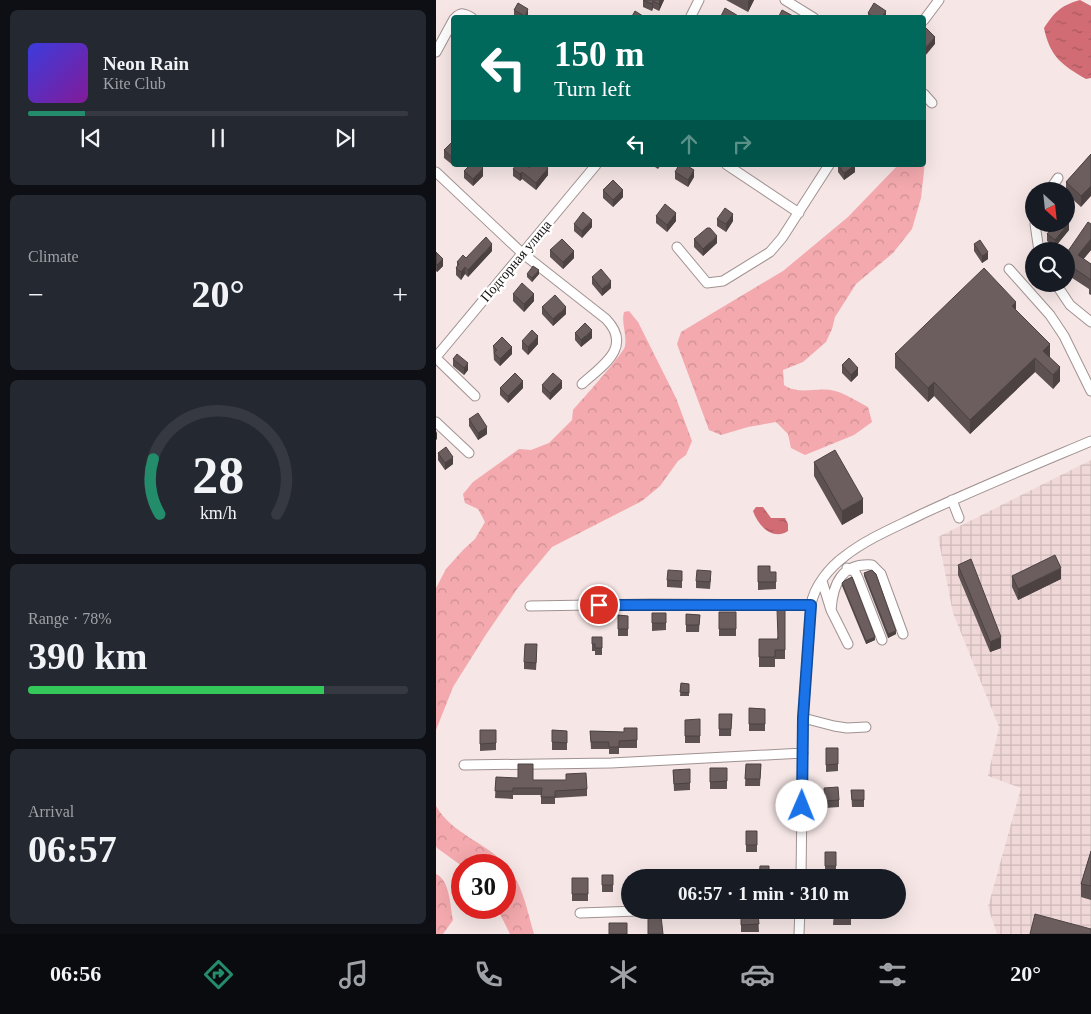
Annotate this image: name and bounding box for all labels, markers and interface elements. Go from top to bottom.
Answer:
icon: left [471,35,536,100]
text: 150 m [554,35,644,74]
text: Neon Rain [103,53,189,74]
text: Kite Club [103,75,166,92]
text: Turn left [554,76,631,101]
icon: previous [77,124,105,152]
icon: pause [204,124,232,152]
icon: next [331,124,359,152]
icon: left [622,130,650,158]
icon: ahead [675,130,703,158]
icon: right [728,130,756,158]
north arrow [1025,182,1075,232]
map controls [1025,182,1075,292]
street label: Подгорная улица [478,217,555,305]
button: search [1025,242,1075,292]
text: Climate [28,248,79,265]
text: 20° [191,273,245,315]
text: − [28,279,44,310]
text: + [392,279,408,310]
text: 28 [192,447,244,504]
text: km/h [200,503,236,523]
pin [578,584,620,626]
icon: arrive [585,591,613,619]
text: Range · 78% [28,610,112,627]
text: 390 km [28,635,147,677]
position arrow [775,779,827,831]
text: Arrival [28,803,74,820]
text: 06:57 [28,828,117,870]
speed limit sign: 30 [451,854,516,919]
text: 06:57 · 1 min · 310 m [678,883,849,904]
icon: directions [201,957,236,992]
icon: music [336,957,371,992]
icon: phone [471,957,506,992]
icon: climate [606,957,641,992]
icon: car [740,957,775,992]
icon: filters [875,957,910,992]
text: 06:56 [50,961,101,986]
text: 20° [1010,961,1041,986]

